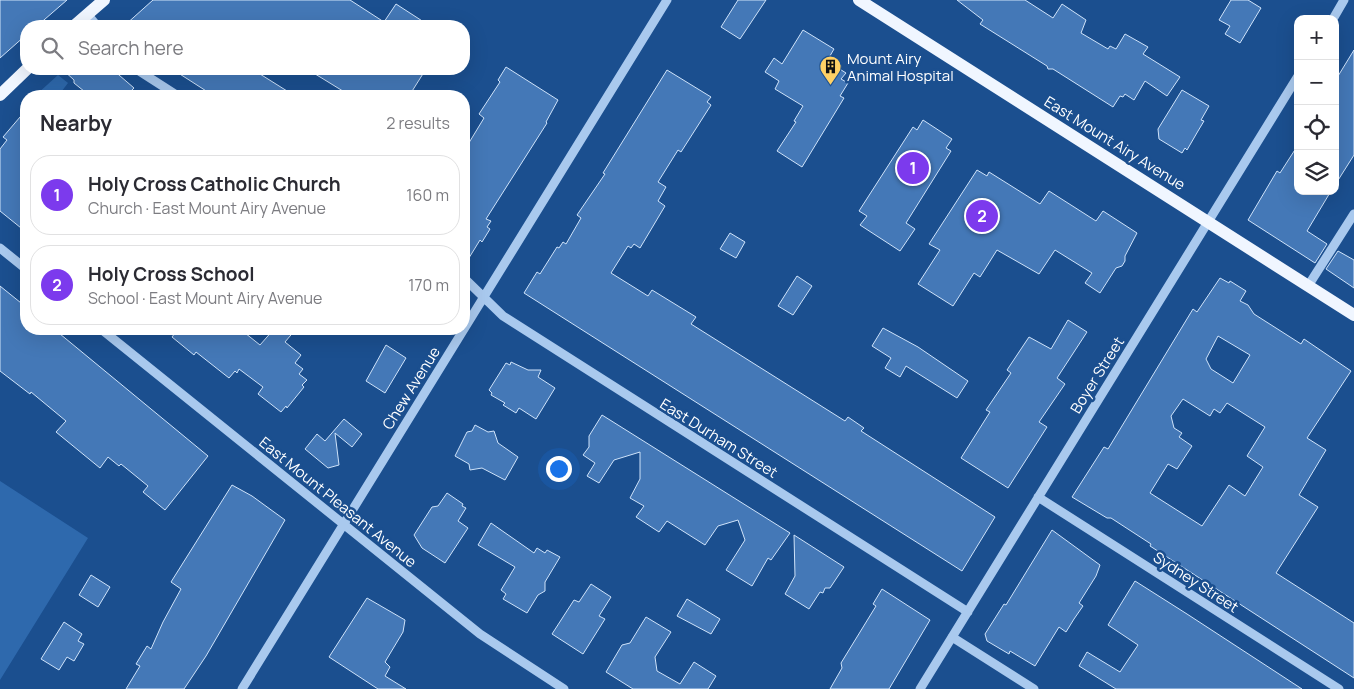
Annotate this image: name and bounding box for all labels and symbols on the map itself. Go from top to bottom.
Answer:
place label: Mount Airy Animal Hospital [847,48,954,86]
building icon: Mount Airy Animal Hospital [819,55,843,86]
street label: East Mount Airy Avenue [1040,91,1190,195]
pin: 1 [897,149,929,187]
pin: 2 [966,197,998,235]
street label: Boyer Street [1065,333,1129,417]
street label: Chew Avenue [377,342,445,433]
street label: East Durham Street [656,393,782,483]
street label: East Mount Pleasant Avenue [255,432,421,572]
your location [546,456,572,482]
street label: Sydney Street [1149,546,1243,618]

